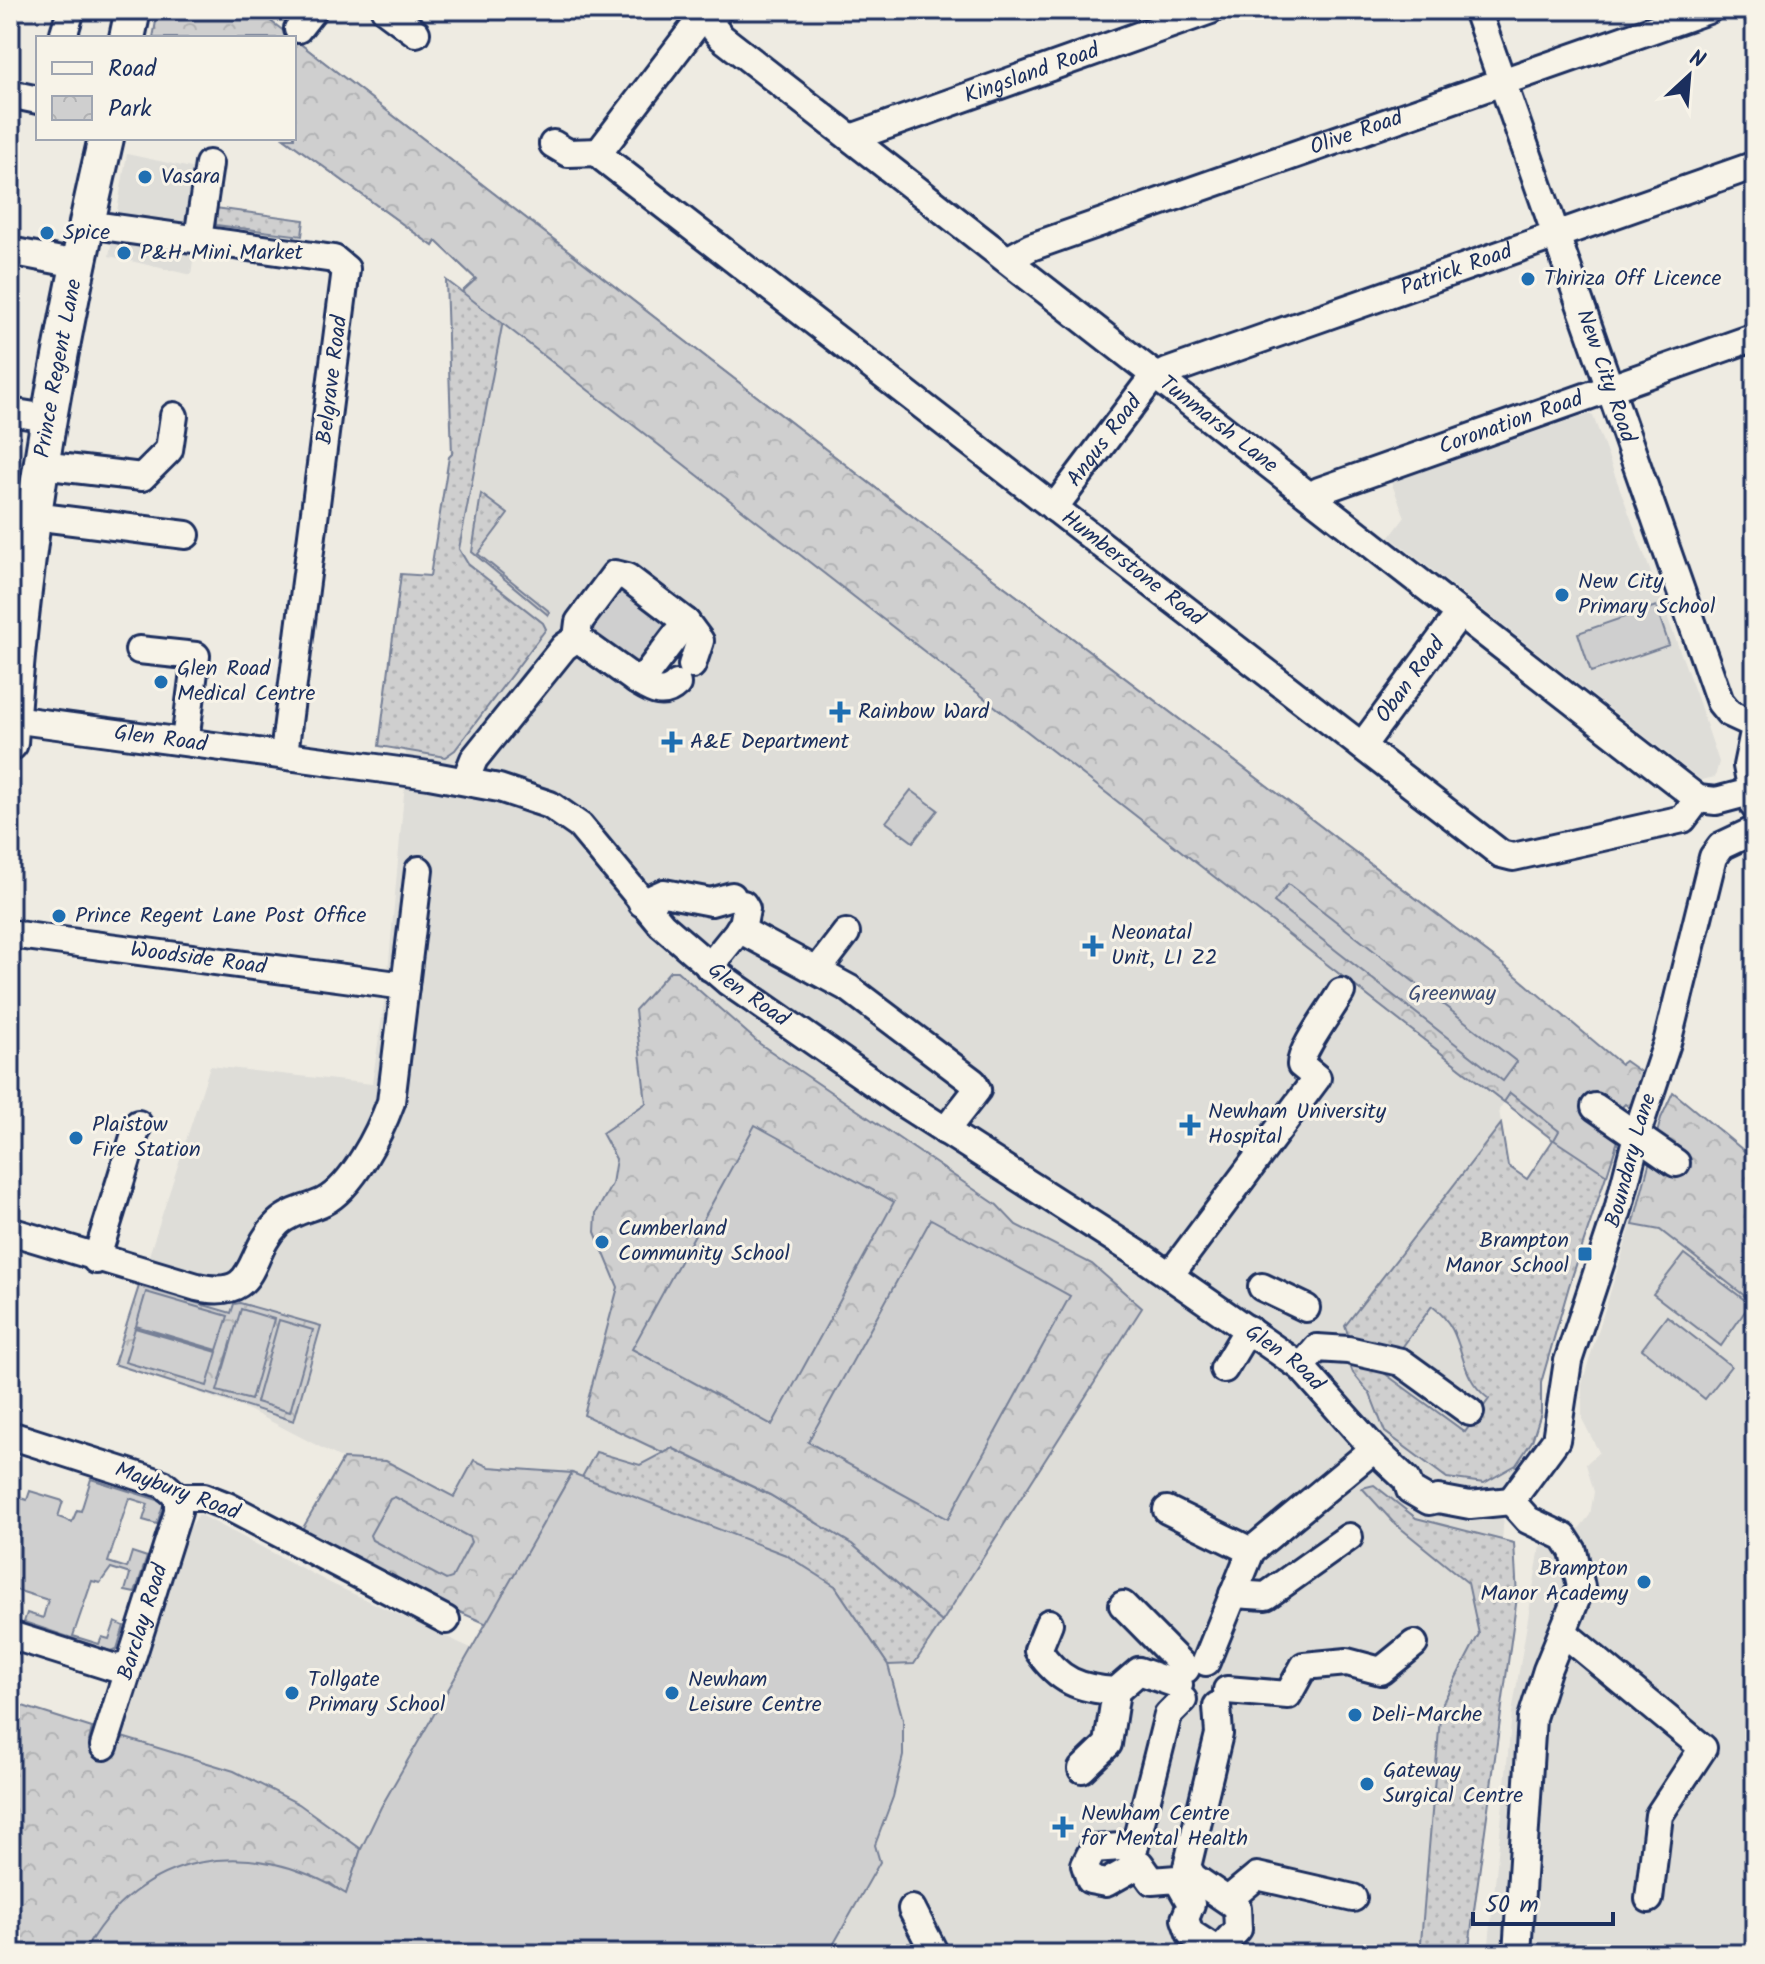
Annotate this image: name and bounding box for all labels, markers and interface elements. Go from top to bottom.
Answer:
street label: Kingsland Road [960,33,1105,114]
legend [36,36,296,140]
north arrow [1649,36,1729,116]
text: N [1683,41,1711,79]
text: Road [108,50,157,89]
text: Park [108,90,152,129]
street label: Olive Road [1305,100,1409,165]
place label: Vasara [161,160,220,195]
marker: Vasara [136,168,154,186]
place label: Spice [63,216,110,251]
marker: Spice [38,224,56,242]
street label: Patrick Road [1396,234,1518,306]
place label: P&H Mini Market [140,236,304,271]
marker: P&H Mini Market [115,244,133,262]
place label: Thiriza Off Licence [1544,262,1721,297]
marker: Thiriza Off Licence [1519,270,1537,288]
street label: Prince Regent Lane [25,276,92,460]
street label: New City Road [1566,305,1645,448]
street label: Belgrave Road [308,313,358,446]
street label: Tunmarsh Lane [1151,367,1286,483]
street label: Coronation Road [1434,381,1589,465]
street label: Angus Road [1058,386,1152,495]
street label: Humberstone Road [1053,501,1213,636]
place label: New City Primary School [1578,565,1716,625]
marker: New City Primary School [1553,586,1571,604]
street label: Oban Road [1367,628,1455,731]
place label: Glen Road Medical Centre [177,652,315,712]
marker: Glen Road Medical Centre [152,673,170,691]
place label: Rainbow Ward [858,695,990,730]
marker: Rainbow Ward [829,701,851,723]
street label: Glen Road [112,715,210,763]
place label: A&E Department [690,725,849,760]
marker: A&E Department [661,731,683,753]
place label: Prince Regent Lane Post Office [75,899,366,934]
marker: Prince Regent Lane Post Office [50,907,68,925]
place label: Neonatal Unit, L1 Z2 [1111,916,1218,976]
street label: Woodside Road [128,933,269,985]
marker: Neonatal Unit, L1 Z2 [1082,935,1104,957]
street label: Glen Road [699,954,797,1037]
park label: Greenway [1408,977,1497,1012]
street label: Boundary Lane [1596,1089,1667,1232]
place label: Newham University Hospital [1208,1095,1387,1155]
place label: Plaistow Fire Station [92,1108,201,1168]
marker: Newham University Hospital [1179,1114,1201,1136]
marker: Plaistow Fire Station [67,1129,85,1147]
place label: Cumberland Community School [618,1212,791,1272]
place label: Brampton Manor School [1445,1224,1570,1284]
marker: Cumberland Community School [593,1233,611,1251]
marker: Brampton Manor School [1576,1245,1594,1263]
street label: Glen Road [1237,1315,1334,1400]
street label: Maybury Road [110,1453,245,1531]
place label: Brampton Manor Academy [1480,1552,1629,1612]
street label: Barclay Road [108,1558,178,1685]
marker: Brampton Manor Academy [1635,1573,1653,1591]
place label: Tollgate Primary School [308,1663,446,1723]
place label: Newham Leisure Centre [688,1663,822,1723]
marker: Tollgate Primary School [283,1684,301,1702]
marker: Newham Leisure Centre [663,1684,681,1702]
place label: Deli-Marche [1371,1698,1482,1733]
marker: Deli-Marche [1346,1706,1364,1724]
place label: Gateway Surgical Centre [1383,1754,1523,1814]
marker: Gateway Surgical Centre [1358,1775,1376,1793]
place label: Newham Centre for Mental Health [1081,1797,1248,1857]
marker: Newham Centre for Mental Health [1052,1816,1074,1838]
scale bar [1473,1876,1613,1926]
text: 50 m [1485,1886,1539,1925]

